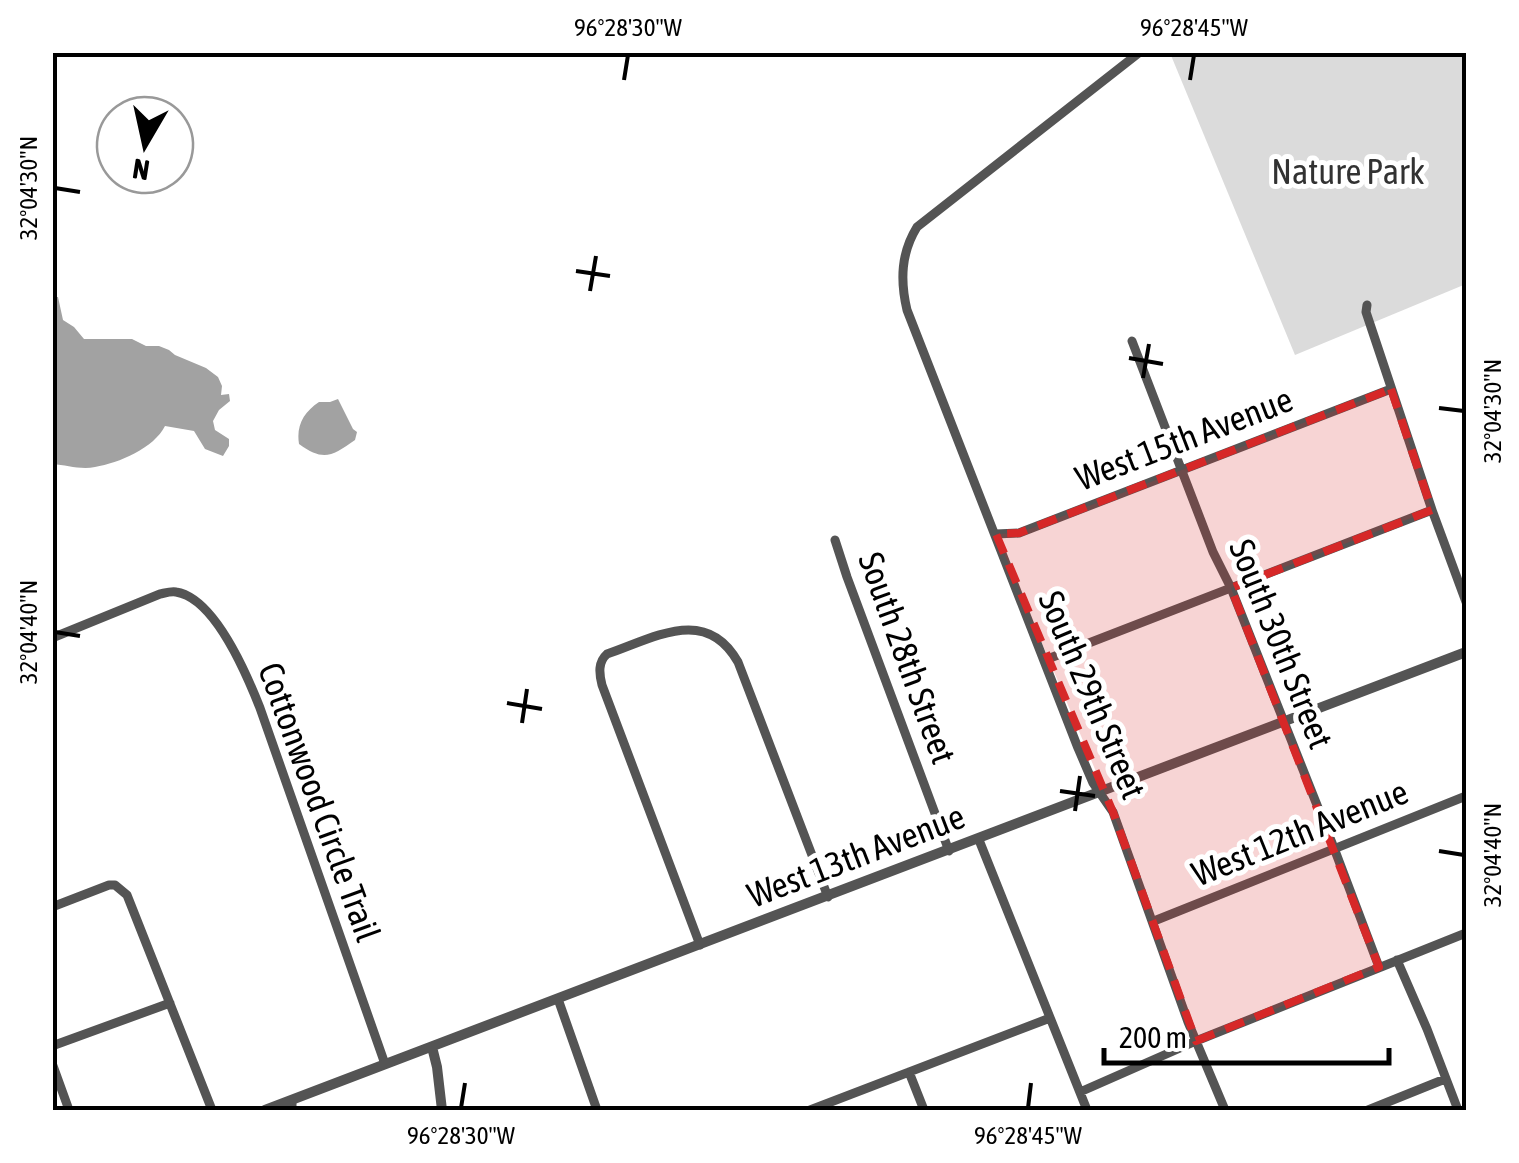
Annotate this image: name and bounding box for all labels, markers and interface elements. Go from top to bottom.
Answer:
text: 96°28'30"W [574,13,683,41]
text: 96°28'45"W [1140,13,1249,41]
north arrow [95,95,195,195]
text: 32°04'30"N [14,136,42,240]
park label: Nature Park [1271,151,1425,191]
text: N [130,153,152,187]
text: 32°04'30"N [1478,359,1506,463]
street label: West 15th Avenue [1070,378,1298,498]
street label: South 30th Street [1222,533,1342,754]
street label: South 28th Street [851,547,965,769]
text: 32°04'40"N [14,580,42,684]
street label: South 29th Street [1031,585,1155,804]
street label: Cottonwood Circle Trail [251,657,389,946]
street label: West 12th Avenue [1186,771,1413,894]
street label: West 13th Avenue [742,795,970,915]
text: 32°04'40"N [1478,803,1506,907]
scale bar [1104,1003,1389,1065]
text: 200 m [1119,1020,1187,1054]
text: 96°28'30"W [407,1121,516,1149]
text: 96°28'45"W [974,1121,1083,1149]

